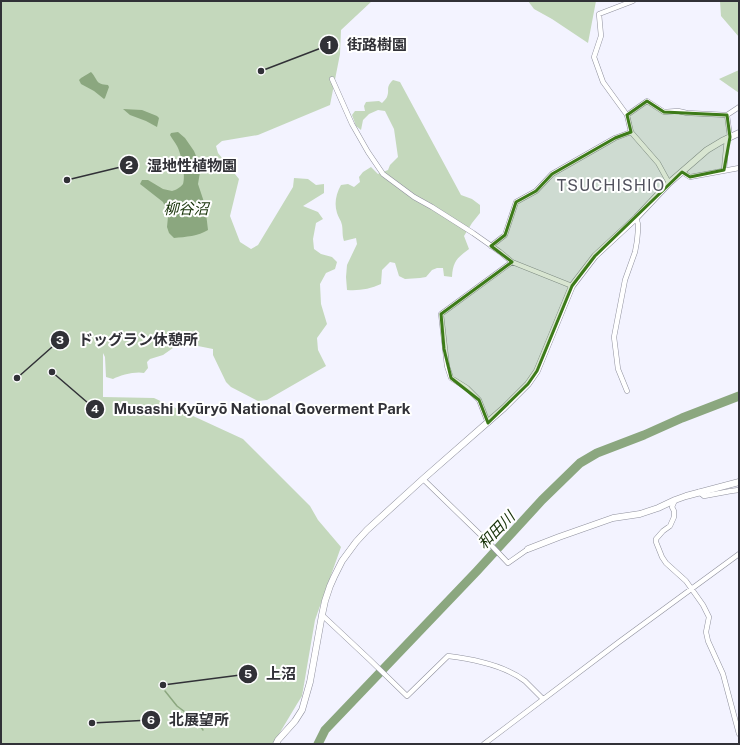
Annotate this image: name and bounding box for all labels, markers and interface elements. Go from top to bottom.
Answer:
callout: 街路樹園 [319,32,415,59]
text: 街路樹園 [347,36,407,53]
text: 1 [326,38,332,52]
callout: 湿地性植物園 [119,152,245,179]
text: 湿地性植物園 [147,157,237,174]
text: 2 [125,158,133,172]
district label: TSUCHISHIO [557,176,665,195]
water label: 柳谷沼 [163,200,210,217]
callout: ドッグラン休憩所 [50,326,206,353]
text: ドッグラン休憩所 [78,331,198,348]
text: 3 [56,333,64,347]
callout: Musashi Kyūryō National Goverment Park [85,396,418,423]
text: Musashi Kyūryō National Goverment Park [113,400,411,417]
text: 4 [91,402,99,416]
water label: 和田川 [474,506,519,552]
callout: 上沼 [238,661,304,688]
text: 上沼 [266,665,296,682]
text: 5 [244,667,252,681]
callout: 北展望所 [141,707,237,734]
text: 北展望所 [169,711,229,728]
text: 6 [147,713,155,727]

